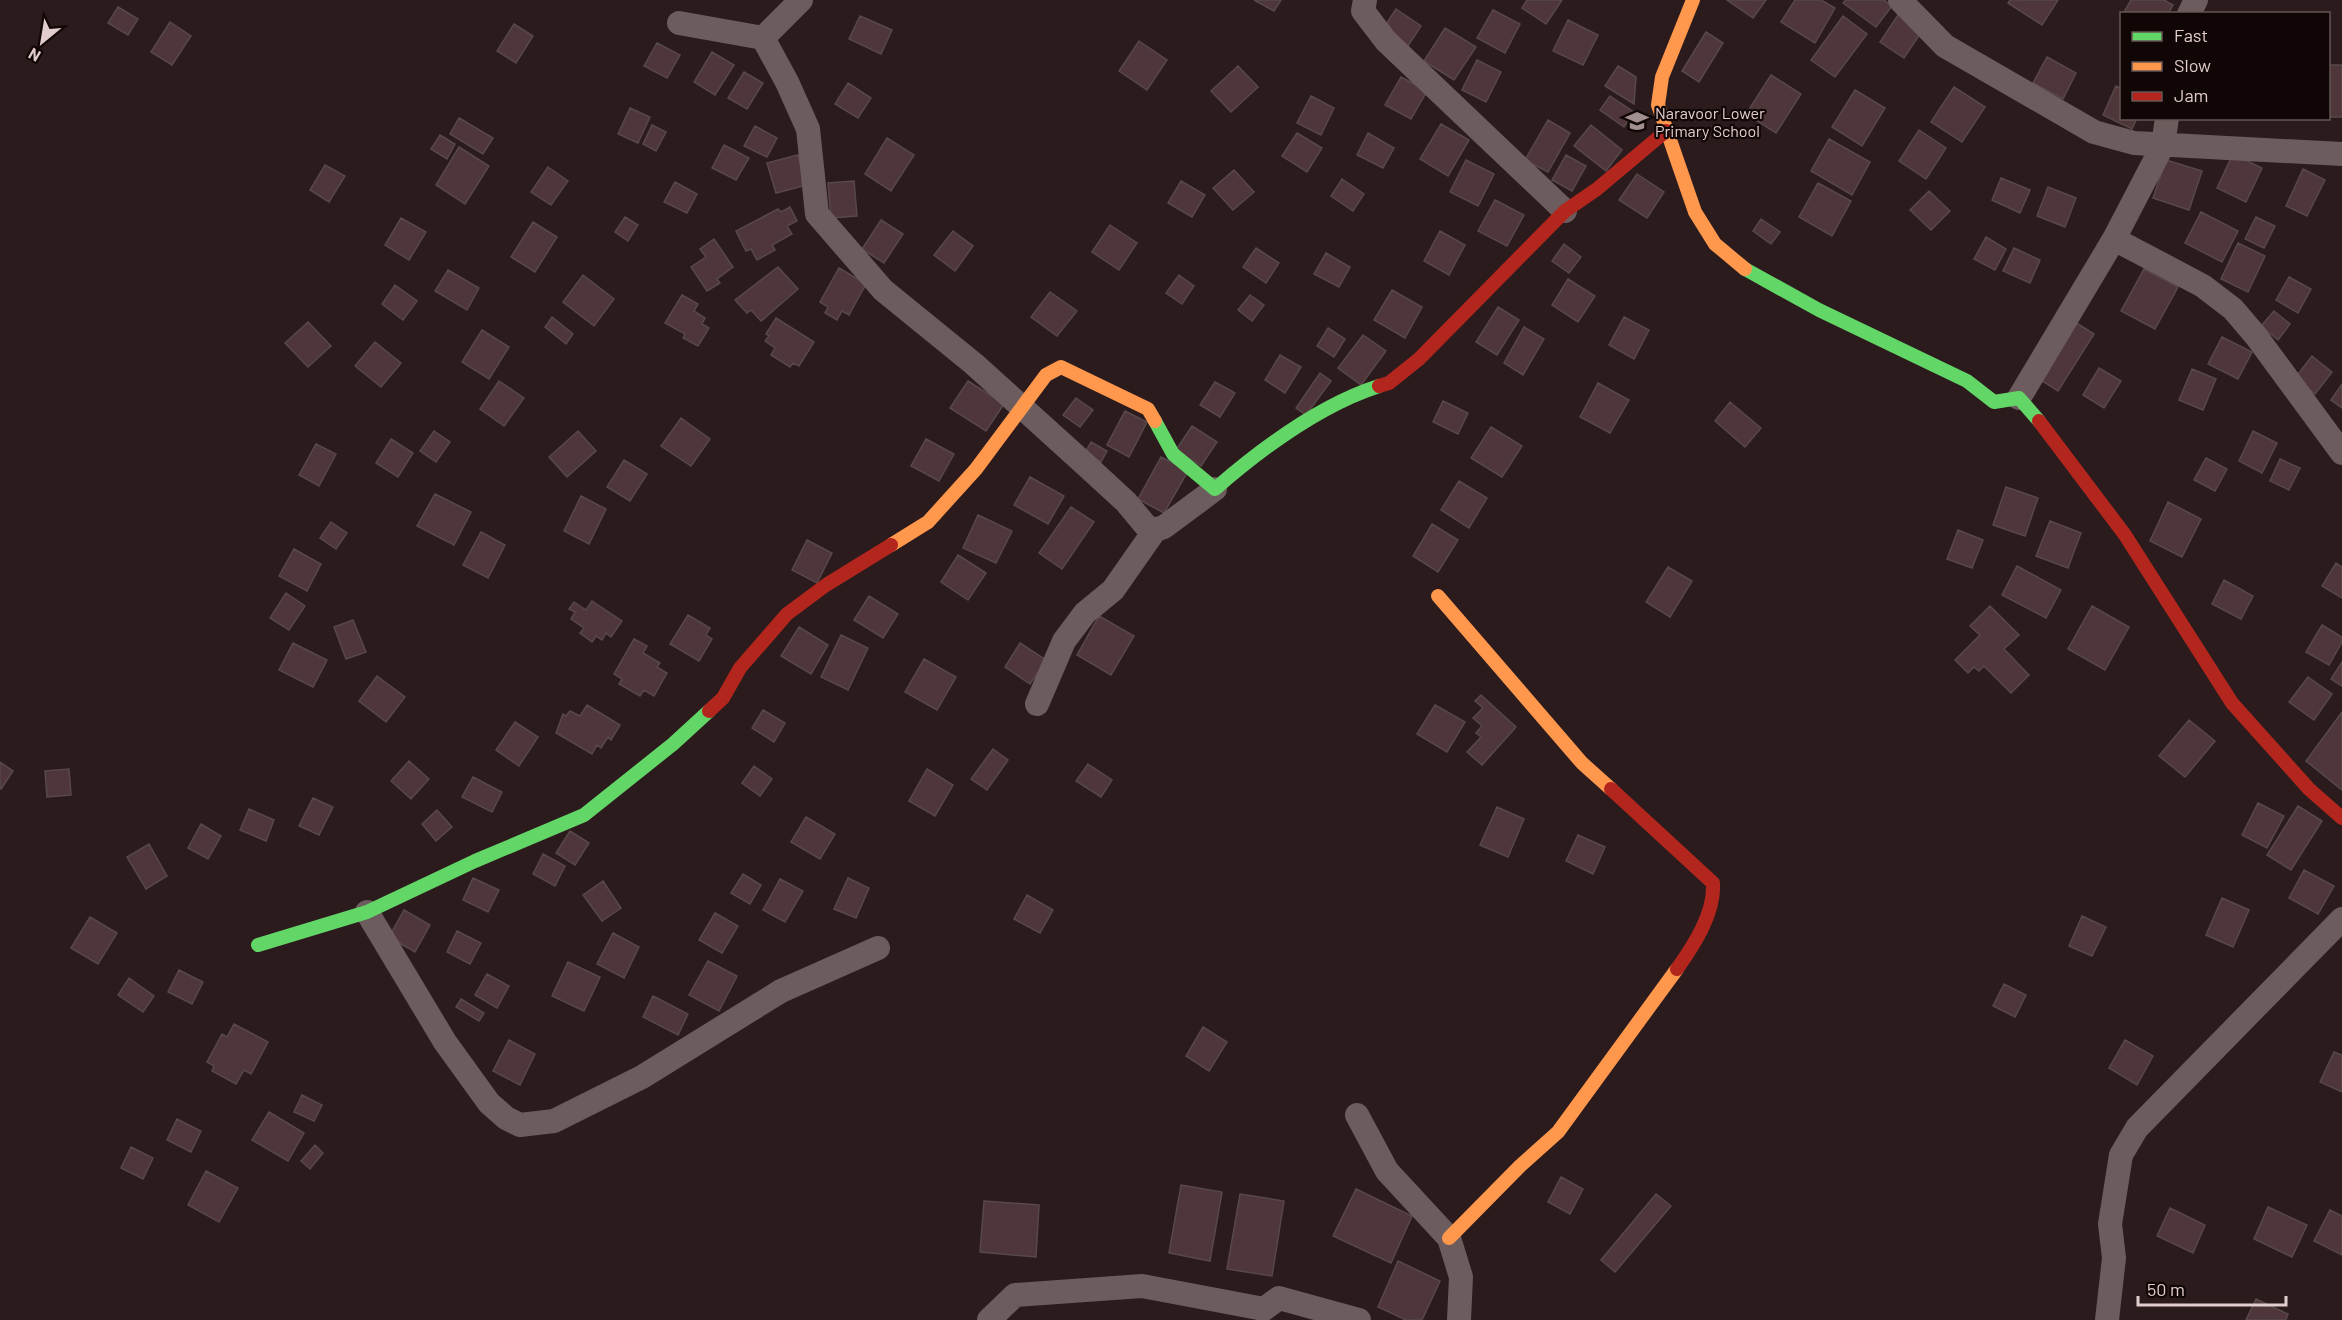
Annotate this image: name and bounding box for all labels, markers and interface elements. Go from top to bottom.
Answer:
north arrow [12,12,72,72]
legend [2120,12,2330,120]
text: Fast [2174,24,2208,46]
text: N [25,45,44,66]
text: Slow [2174,54,2211,76]
text: Jam [2174,84,2208,106]
place label: Naravoor Lower Primary School [1655,103,1765,140]
school or university icon: Naravoor Lower Primary School [1624,108,1650,134]
scale bar [2138,1269,2286,1307]
text: 50 m [2147,1278,2185,1300]

